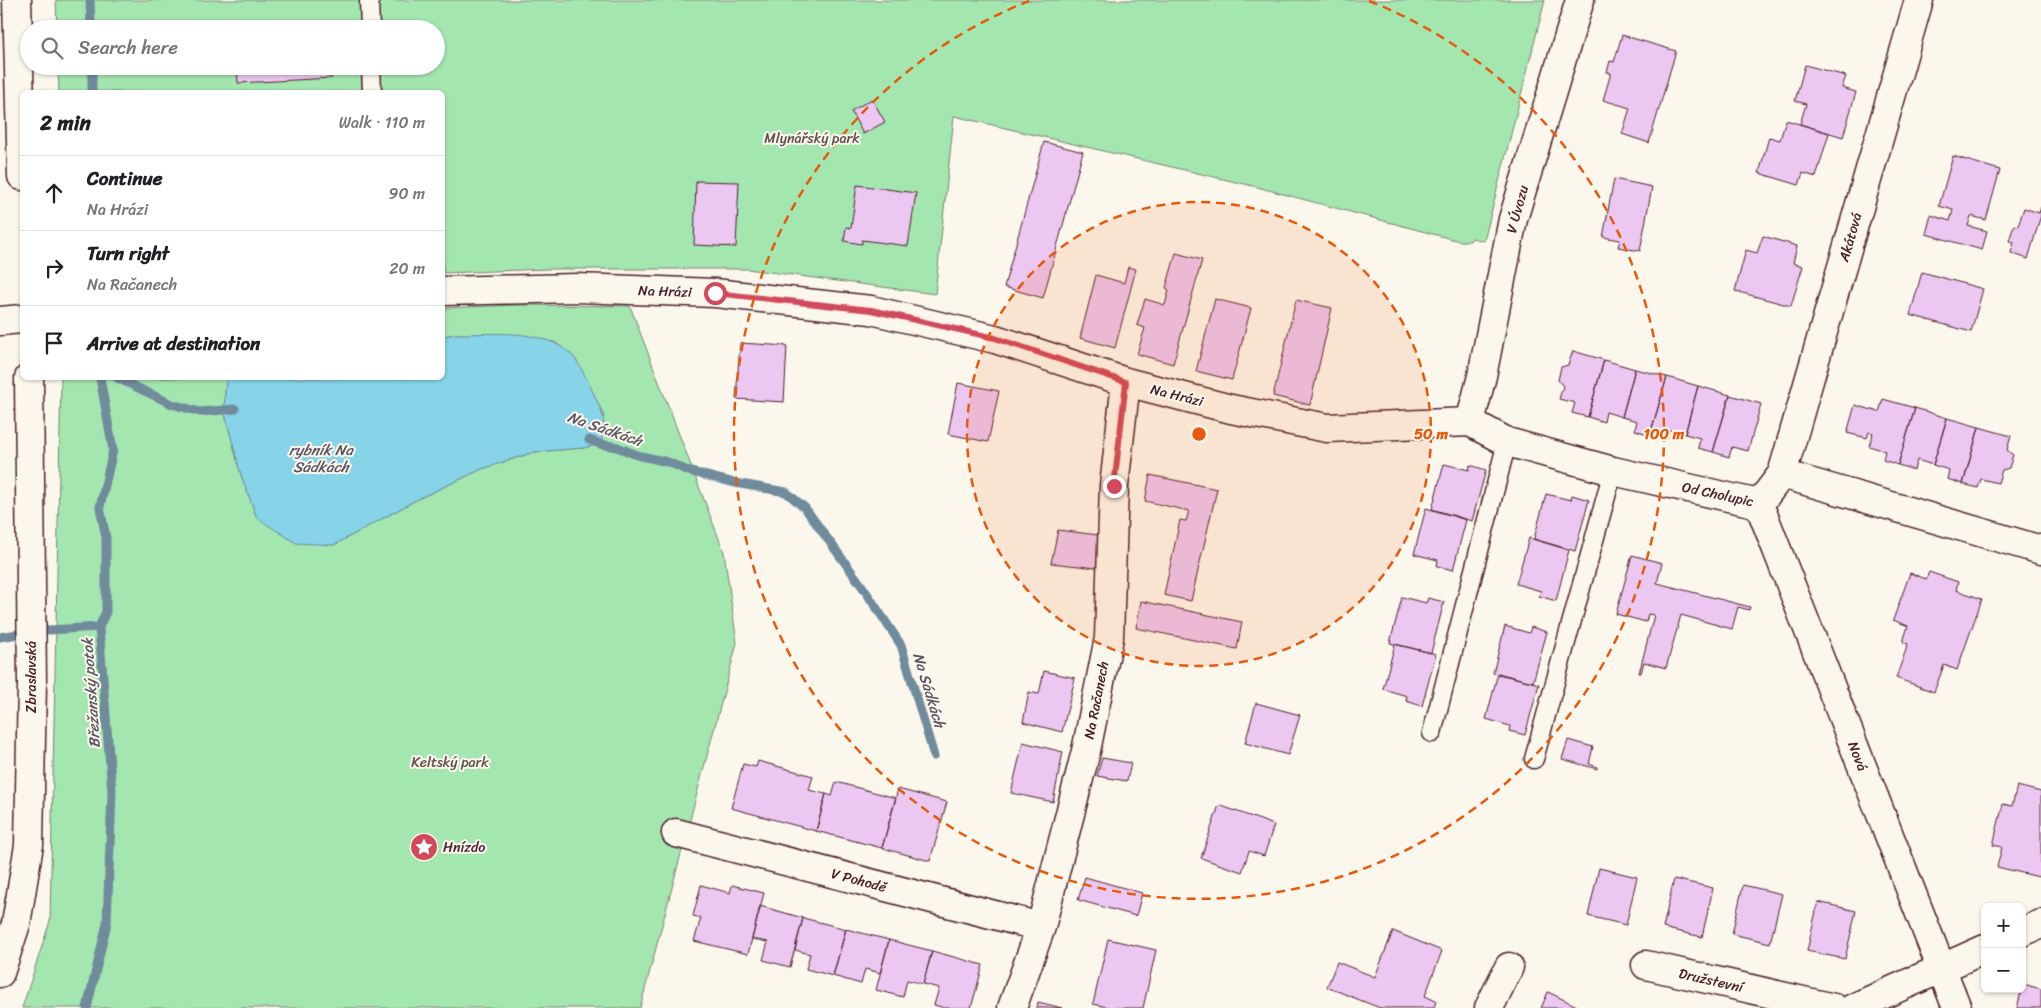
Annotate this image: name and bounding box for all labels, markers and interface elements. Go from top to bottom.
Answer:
search box [20,20,445,75]
text: Search here [78,31,178,64]
icon: search [38,34,66,62]
text: 2 min [40,104,91,142]
text: Walk · 110 m [339,108,425,137]
park label: Mlynářský park [764,126,860,151]
text: Continue [87,162,163,195]
icon: ahead [40,179,68,207]
text: 90 m [389,179,425,208]
street label: V Úvozu [1499,182,1536,236]
text: Na Hrázi [87,195,148,224]
street label: Akátová [1831,209,1869,266]
text: Turn right [87,237,169,270]
icon: right [40,254,68,282]
text: 20 m [389,254,425,283]
text: Na Račanech [87,270,177,299]
street label: Na Hrázi [638,278,693,305]
route start [704,282,727,305]
text: Arrive at destination [87,327,260,360]
icon: arrive [40,329,68,357]
street label: Na Hrázi [1148,377,1207,414]
water label: Na Sádkách [564,404,647,454]
text: 50 m [1414,421,1449,447]
text: 100 m [1644,421,1685,447]
centre of rings [1190,425,1208,443]
water label: rybník Na Sádkách [289,437,354,480]
route end [1103,475,1126,498]
street label: Od Cholupic [1680,475,1756,514]
water label: Břežanský potok [74,636,108,749]
street label: Zbraslavská [19,641,44,713]
water label: Na Sádkách [905,649,953,732]
street label: Na Račanech [1077,659,1116,741]
street label: Nová [1840,738,1875,775]
park label: Keltský park [411,750,489,775]
place icon: Hnízdo [409,832,439,862]
place label: Hnízdo [443,835,485,860]
street label: V Pohodě [828,861,890,900]
map controls [1981,903,2026,993]
button: + [1981,903,2026,948]
button: − [1981,948,2026,993]
street label: Družstevní [1676,961,1748,1001]

